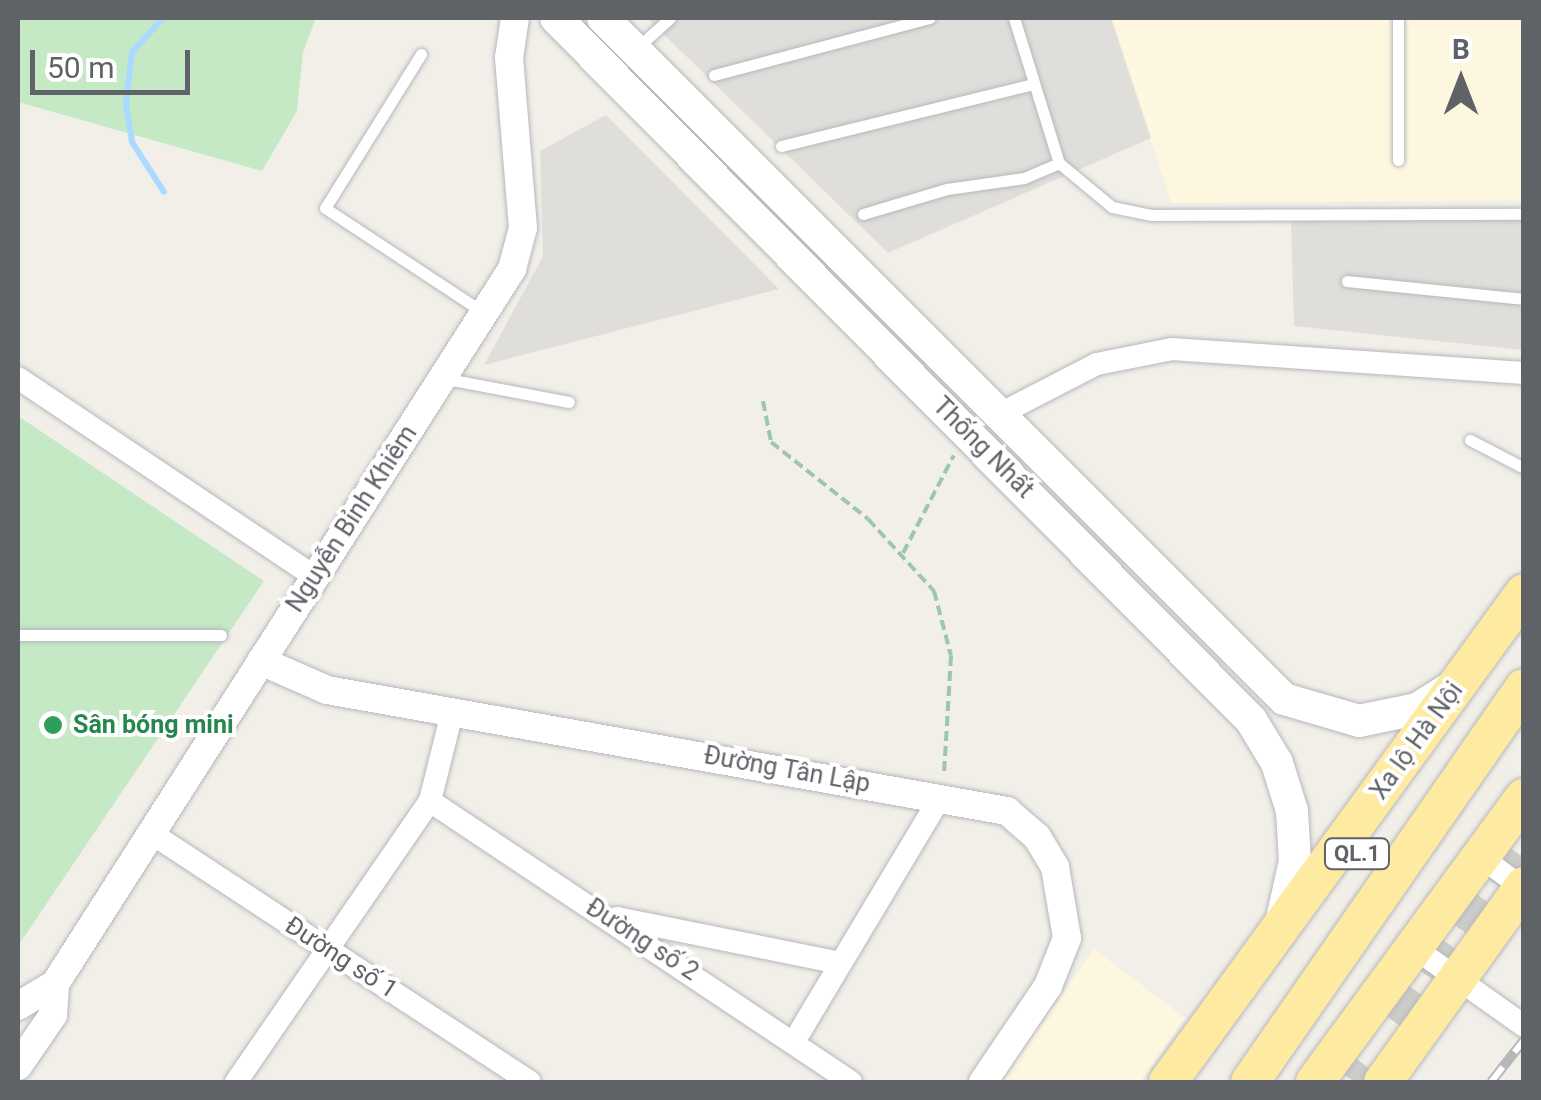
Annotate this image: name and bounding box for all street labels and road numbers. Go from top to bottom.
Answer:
street label: Thống Nhất [926,391,1040,505]
street label: Nguyễn Bỉnh Khiêm [280,420,424,618]
street label: Xa lộ Hà Nội [1364,676,1470,806]
street label: Đường Tân Lập [701,741,873,799]
road number: QL.1 [1322,837,1392,871]
street label: Đường số 2 [580,893,704,987]
street label: Đường số 1 [279,911,403,1005]

